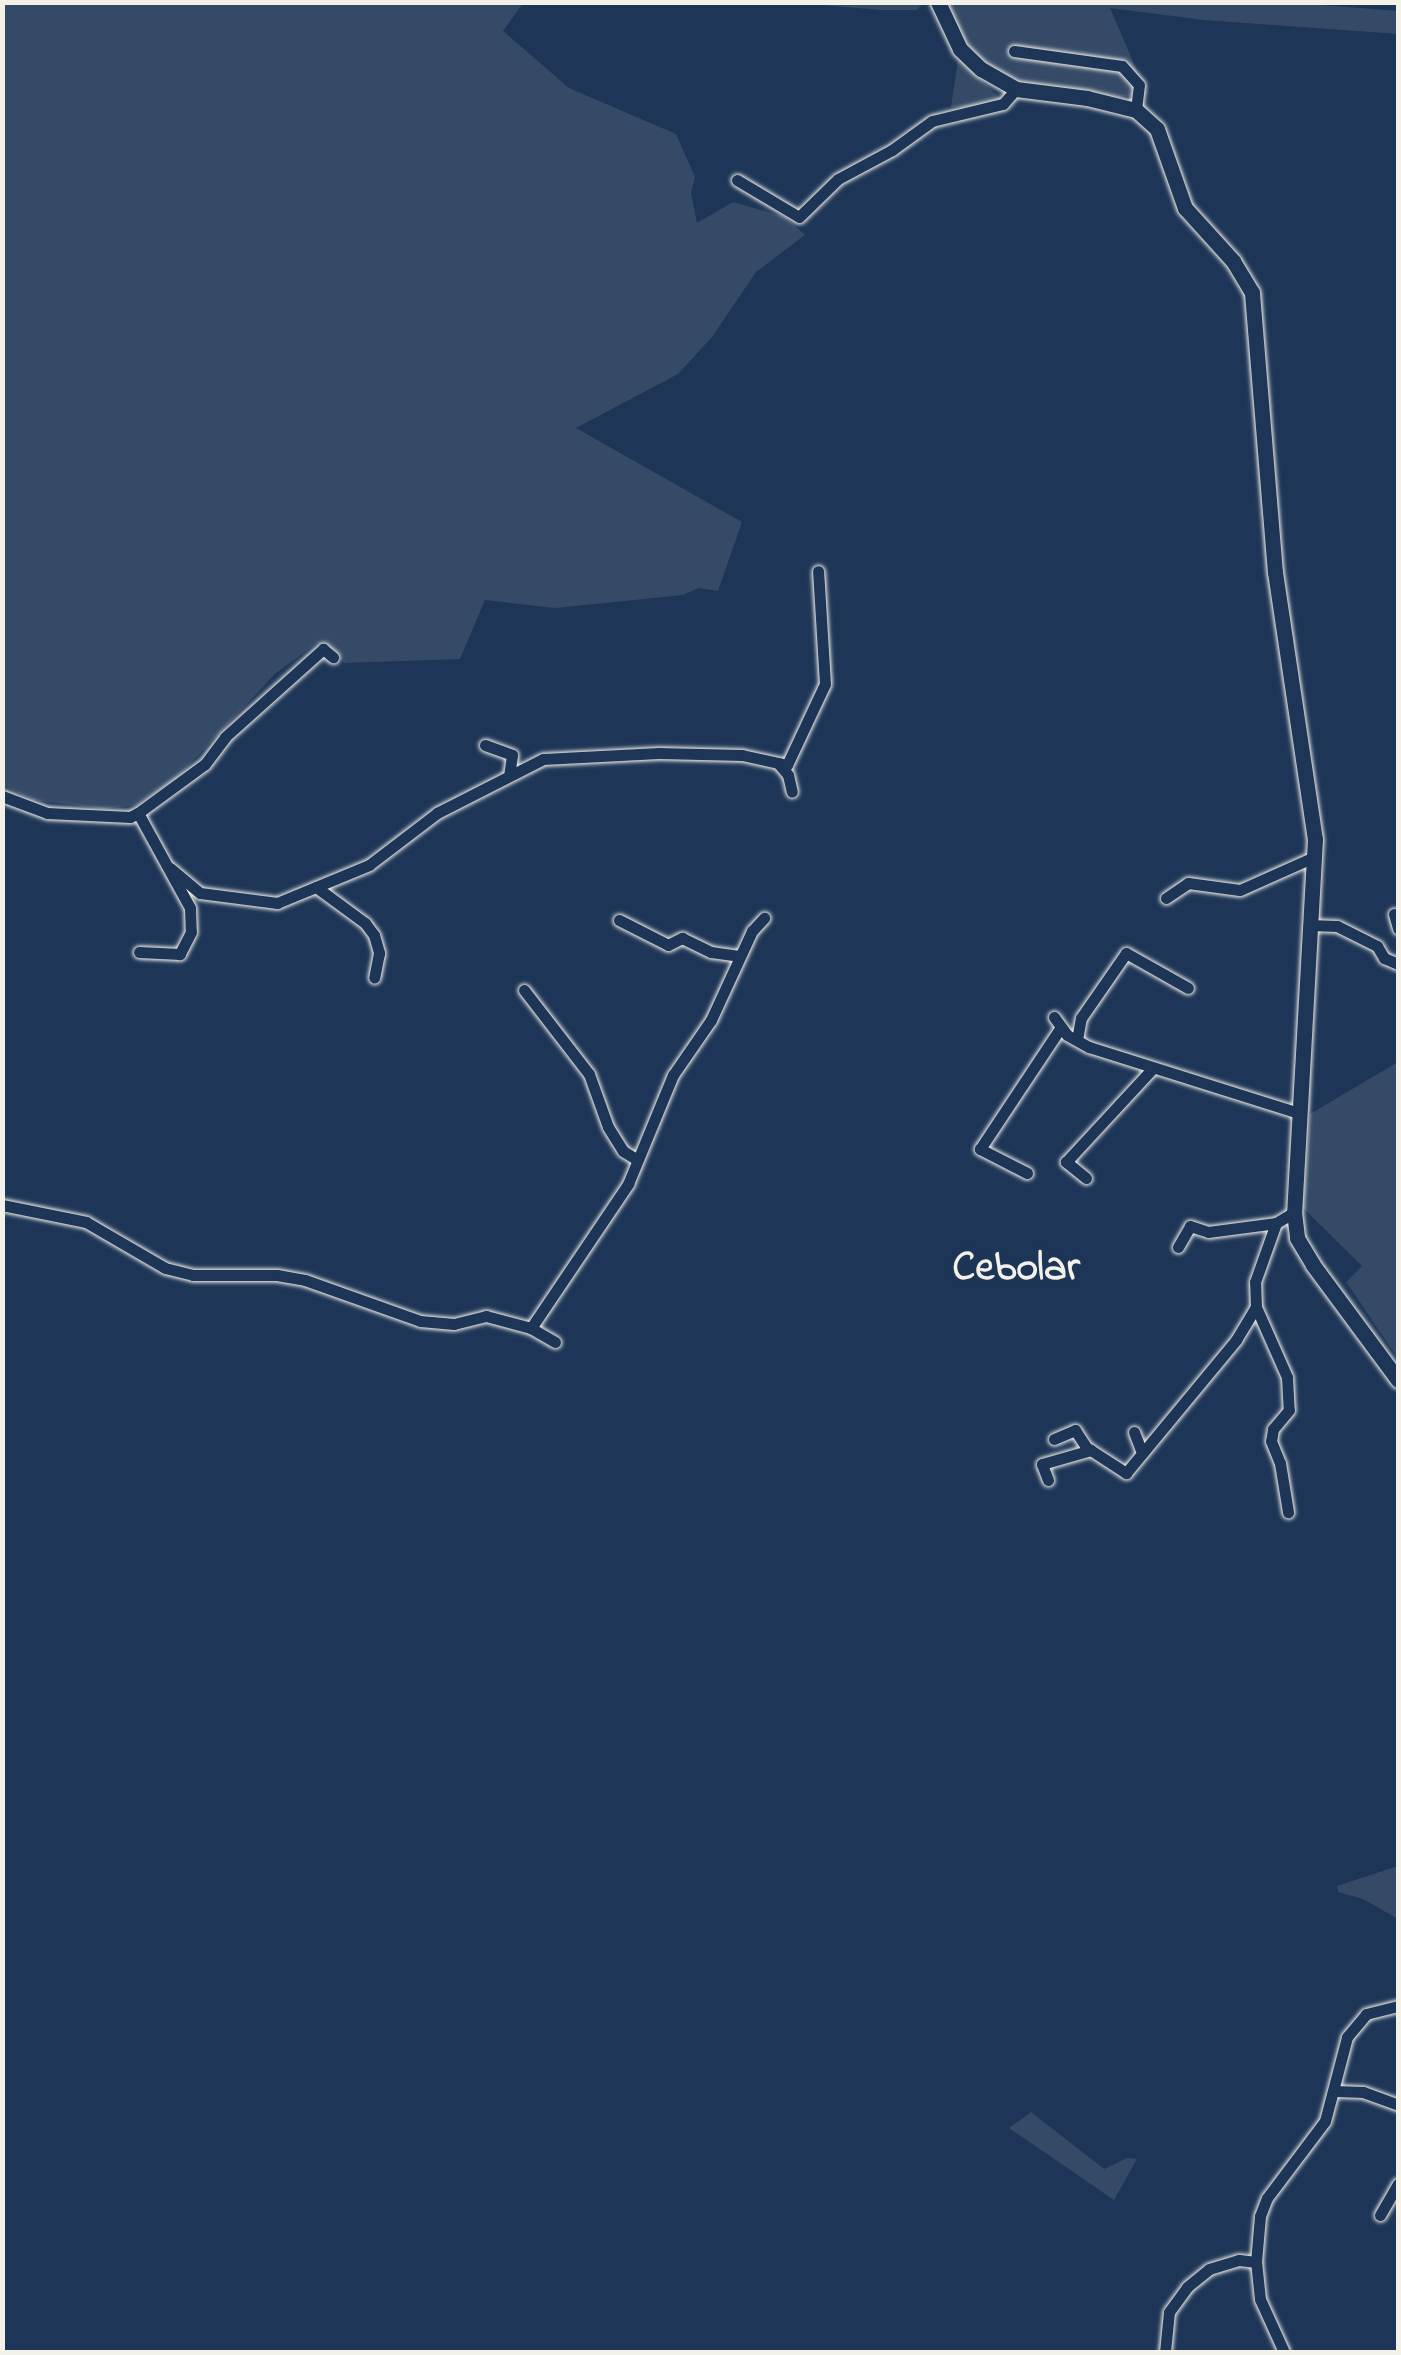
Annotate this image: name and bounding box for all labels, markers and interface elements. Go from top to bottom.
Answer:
district label: Cebolar [952,1244,1080,1294]

